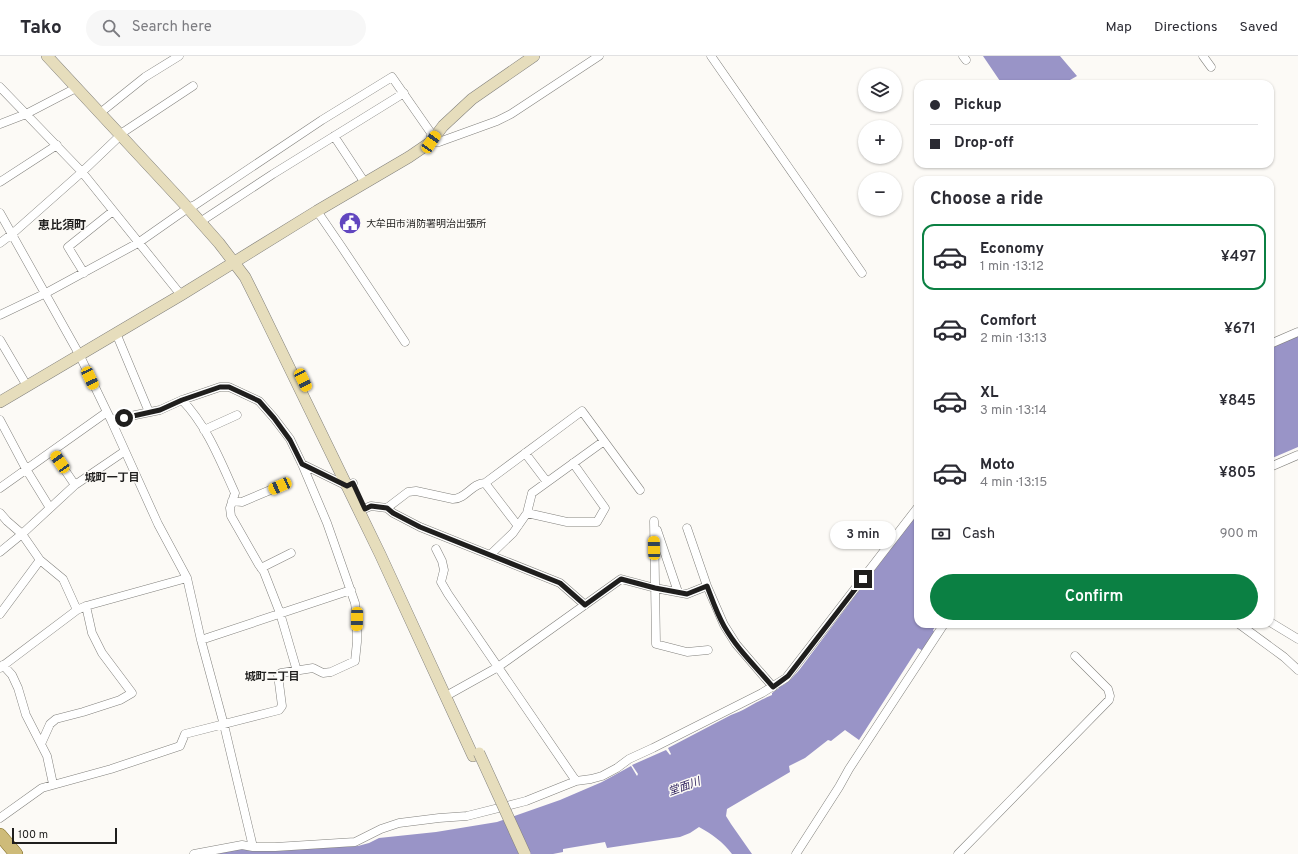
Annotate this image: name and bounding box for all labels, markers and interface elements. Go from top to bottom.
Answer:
search box [86,10,366,46]
text: Tako [20,16,62,40]
icon: search [100,17,122,39]
text: Search here [132,18,212,37]
text: Map [1106,19,1132,36]
text: Directions [1154,19,1218,36]
text: Saved [1240,19,1278,36]
map controls [858,68,902,216]
button: layers [858,68,902,112]
text: Pickup [954,96,1002,115]
button: + [858,120,902,164]
car [419,129,443,155]
text: Drop-off [954,134,1014,153]
button: − [858,172,902,216]
text: Choose a ride [930,188,1043,211]
public building icon: 大牟田市消防署明治出張所 [337,210,363,236]
district label: 恵比須町 [38,218,86,234]
place label: 大牟田市消防署明治出張所 [366,218,486,231]
icon: car [932,239,968,275]
text: Economy [980,240,1044,259]
text: ¥497 [1221,248,1256,267]
text: 1 min · 13:12 [980,259,1044,275]
icon: car [932,311,968,347]
text: Comfort [980,312,1037,331]
text: ¥671 [1224,320,1256,339]
text: 2 min · 13:13 [980,331,1047,347]
car [79,365,101,391]
car [292,367,314,393]
icon: car [932,383,968,419]
text: XL [980,384,998,403]
text: ¥845 [1219,392,1256,411]
text: 3 min · 13:14 [980,403,1047,419]
route start [115,409,133,427]
car [48,449,72,475]
icon: car [932,455,968,491]
text: Moto [980,456,1015,475]
text: ¥805 [1219,464,1256,483]
district label: 城町一丁目 [85,471,140,485]
text: 4 min · 13:15 [980,475,1047,491]
car [267,476,293,496]
callout: 3 min [830,521,896,549]
icon: cash [930,523,952,545]
text: Cash [962,525,995,544]
text: 900 m [1220,526,1258,542]
text: 3 min [846,527,880,543]
car [648,536,660,560]
route end [854,570,872,588]
button: Confirm [930,574,1258,620]
car [351,607,363,631]
district label: 城町二丁目 [245,670,300,684]
water label: 堂面川 [666,774,703,799]
scale bar [12,826,117,845]
text: 100 m [18,828,48,842]

